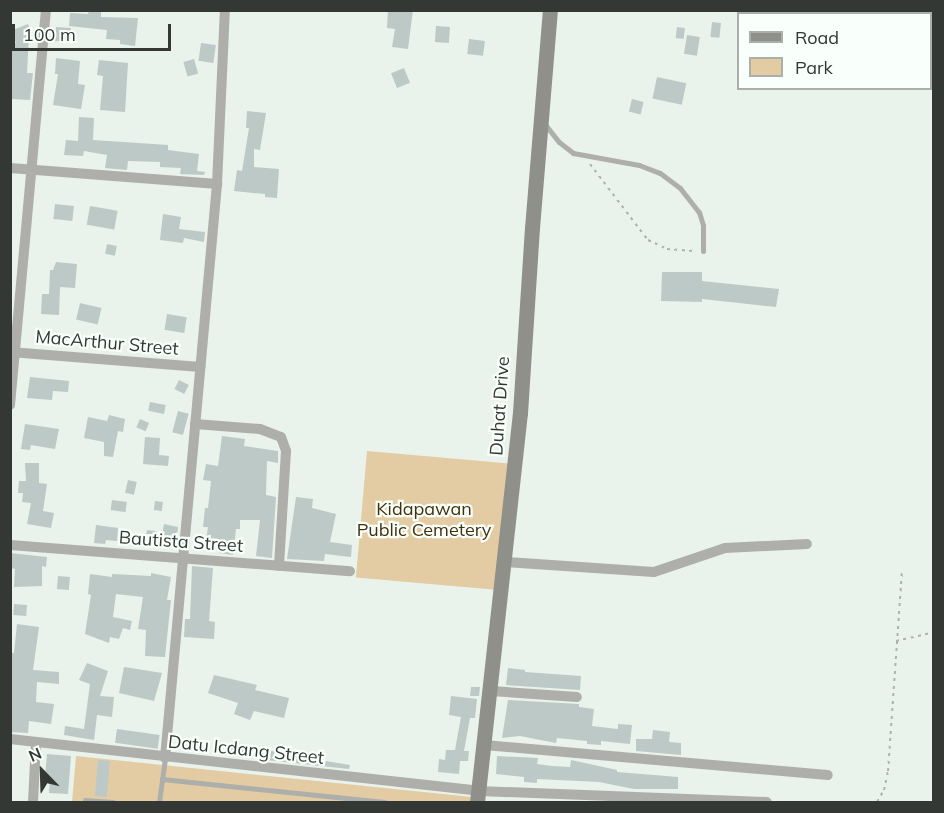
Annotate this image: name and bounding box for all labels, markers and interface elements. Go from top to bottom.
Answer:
scale bar [15,12,174,50]
legend [737,12,932,90]
text: 100 m [23,23,76,46]
text: Road [795,26,839,49]
text: Park [795,56,833,79]
street label: MacArthur Street [35,326,179,360]
street label: Duhat Drive [486,356,514,456]
park label: Kidapawan Public Cemetery [357,499,491,542]
street label: Bautista Street [118,527,244,557]
street label: Datu Icdang Street [167,731,325,769]
north arrow [12,741,72,801]
text: N [25,743,44,766]

